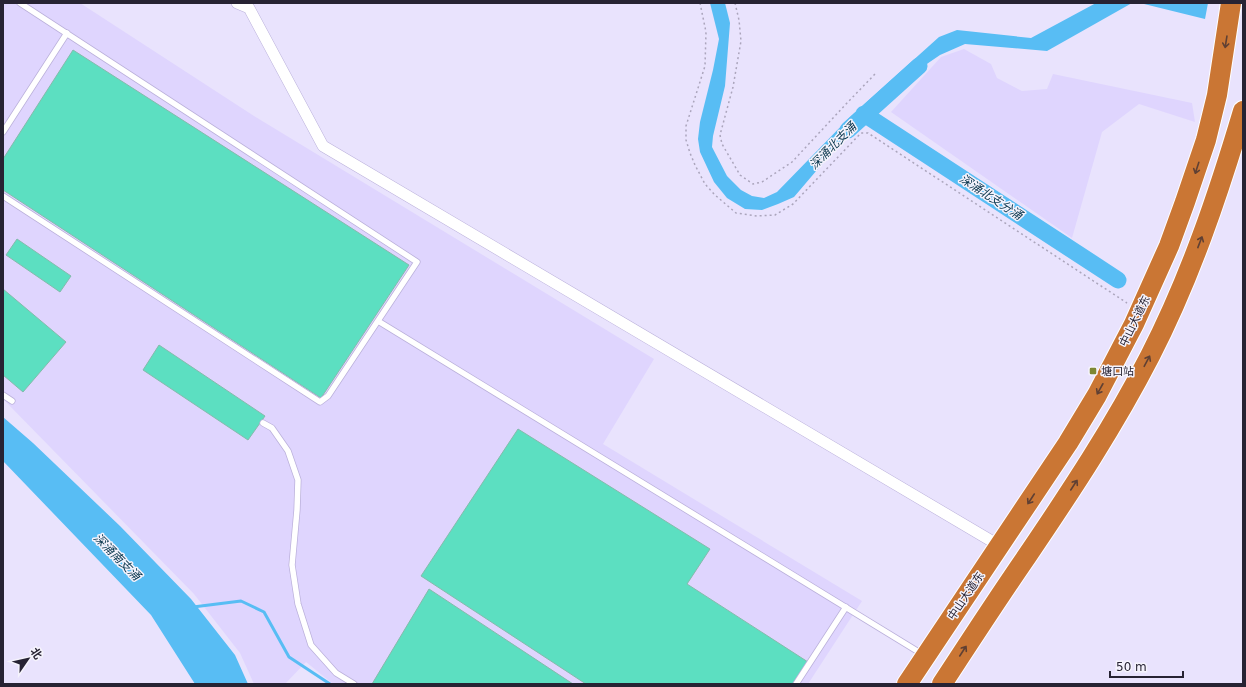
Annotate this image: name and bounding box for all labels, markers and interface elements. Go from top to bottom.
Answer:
one-way arrow [1222,35,1230,48]
water label: 深涌北支涌 [807,118,861,172]
one-way arrow [1193,161,1200,174]
water label: 深涌北支分涌 [957,172,1027,224]
one-way arrow [1196,237,1204,249]
street label: 中山大道东 [1117,293,1153,349]
one-way arrow [1144,355,1152,367]
place label: 塘口站 [1101,365,1134,378]
marker: 塘口站 [1088,366,1098,376]
one-way arrow [1096,383,1103,395]
one-way arrow [1070,480,1078,491]
one-way arrow [1026,493,1034,505]
water label: 深涌南支涌 [91,531,145,585]
street label: 中山大道东 [945,570,987,622]
north arrow [8,639,48,679]
text: 北 [27,645,44,662]
one-way arrow [959,646,967,657]
scale bar [1110,653,1183,679]
text: 50 m [1116,660,1147,674]

